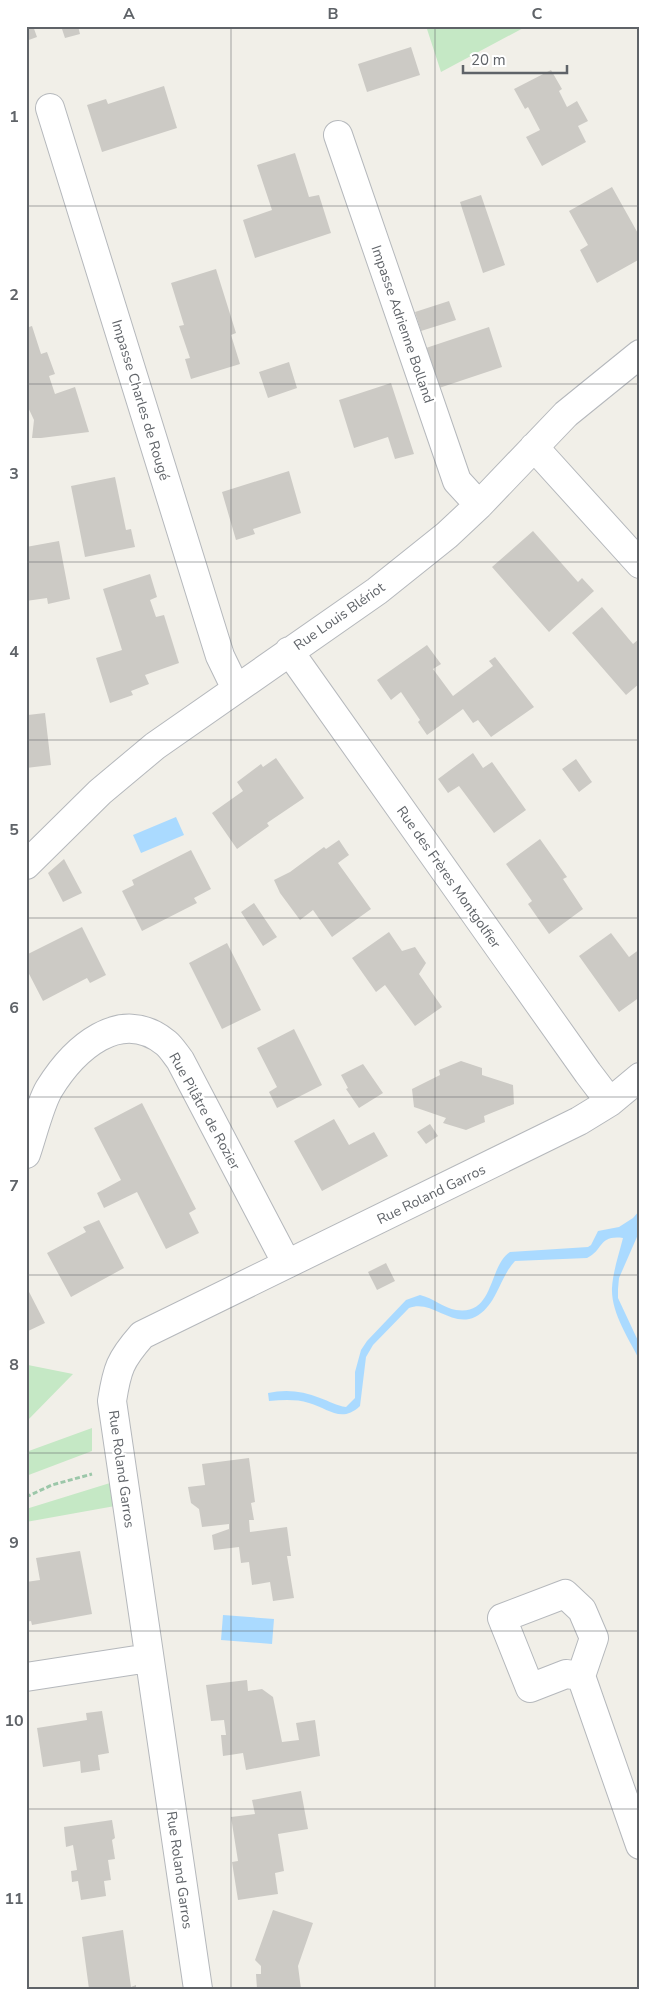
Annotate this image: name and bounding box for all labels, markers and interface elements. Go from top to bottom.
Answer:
text: A [123,3,135,25]
text: B [327,3,339,25]
text: C [532,3,543,25]
scale bar [463,42,567,74]
text: 20 m [471,50,506,70]
text: 1 [9,106,19,128]
street label: Impasse Adrienne Bolland [367,243,438,406]
text: 2 [9,284,19,306]
street label: Impasse Charles de Rougé [107,318,174,483]
text: 3 [9,463,19,485]
street label: Rue Louis Blériot [290,578,389,655]
text: 4 [9,641,19,663]
street label: Rue des Frères Montgolfier [392,802,505,952]
text: 5 [9,819,19,841]
text: 6 [9,997,19,1019]
street label: Rue Pilâtre de Rozier [164,1049,245,1173]
street label: Rue Roland Garros [374,1160,489,1229]
text: 7 [9,1175,19,1197]
text: 8 [9,1354,19,1376]
street label: Rue Roland Garros [104,1409,139,1529]
text: 9 [9,1532,19,1554]
text: 10 [4,1710,24,1732]
street label: Rue Roland Garros [162,1810,197,1930]
text: 11 [4,1888,24,1910]

